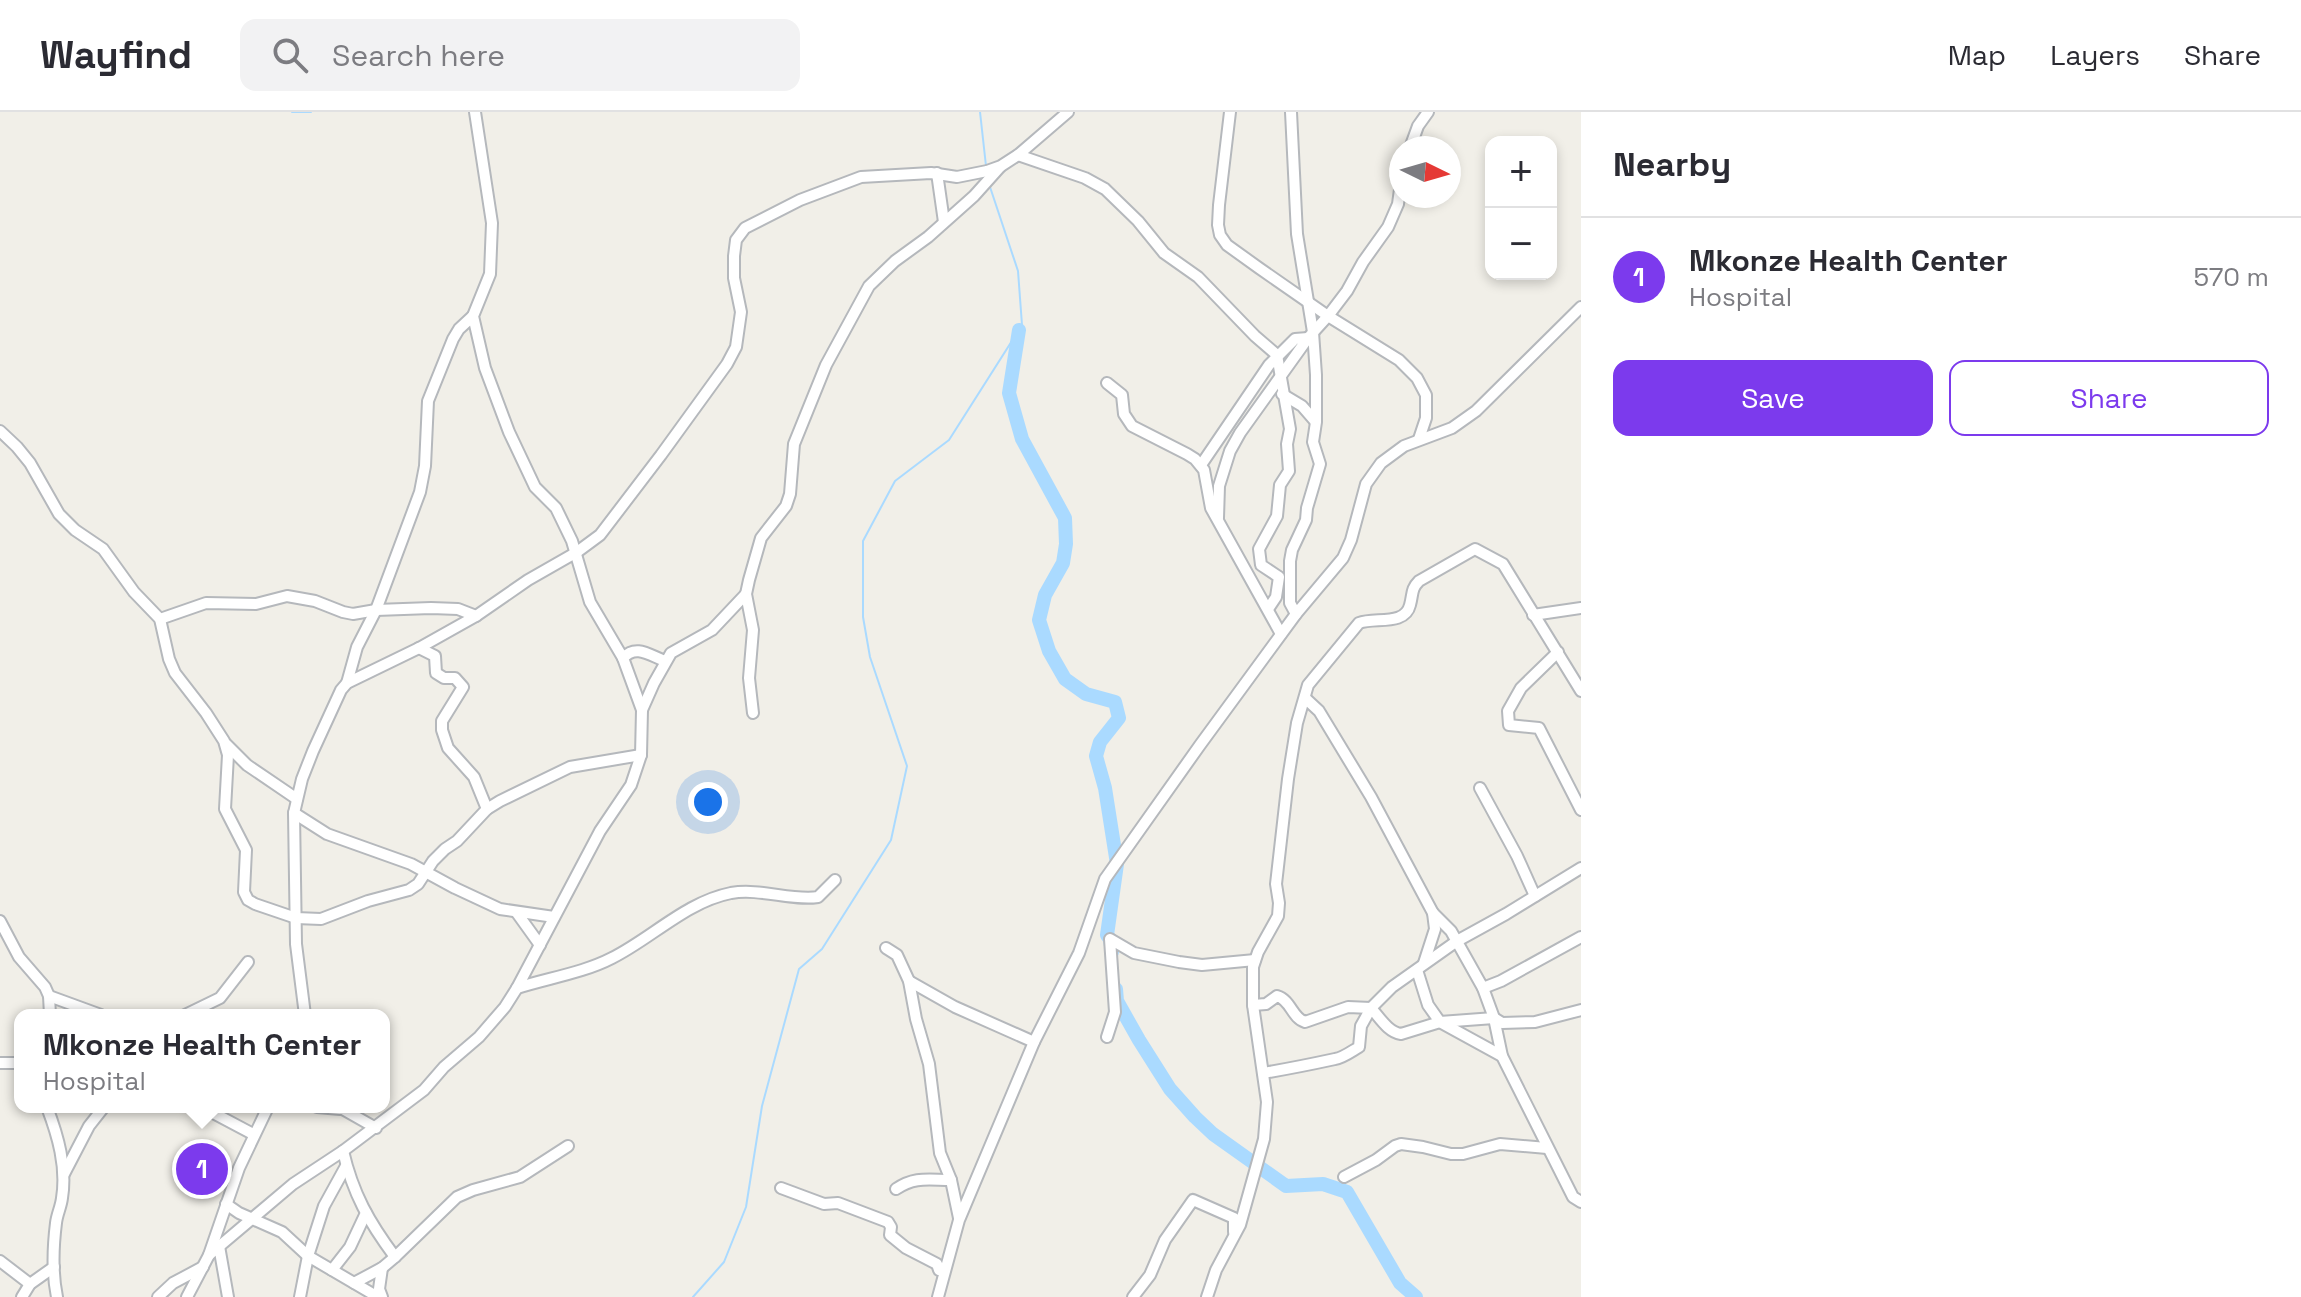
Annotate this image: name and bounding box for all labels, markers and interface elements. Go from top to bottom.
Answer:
search box [240,19,800,91]
text: Wayfind [40,31,192,79]
icon: search [268,33,312,77]
text: Search here [332,36,505,75]
text: Map [1948,37,2006,73]
text: Layers [2050,37,2140,73]
text: Share [2184,37,2261,73]
north arrow [1389,136,1461,208]
map controls [1485,136,1557,280]
button: + [1485,136,1557,208]
text: Nearby [1613,143,1731,186]
button: − [1485,208,1557,280]
text: Mkonze Health Center [1689,241,2008,280]
text: 1 [1633,260,1645,294]
text: 570 m [2194,260,2269,294]
text: Hospital [1689,280,1792,314]
button: Save [1613,360,1933,436]
button: Share [1949,360,2269,436]
your location [688,782,728,822]
popup [14,1009,390,1113]
text: Mkonze Health Center [43,1025,361,1064]
text: Hospital [43,1064,146,1098]
pin: 1 [176,1139,228,1199]

